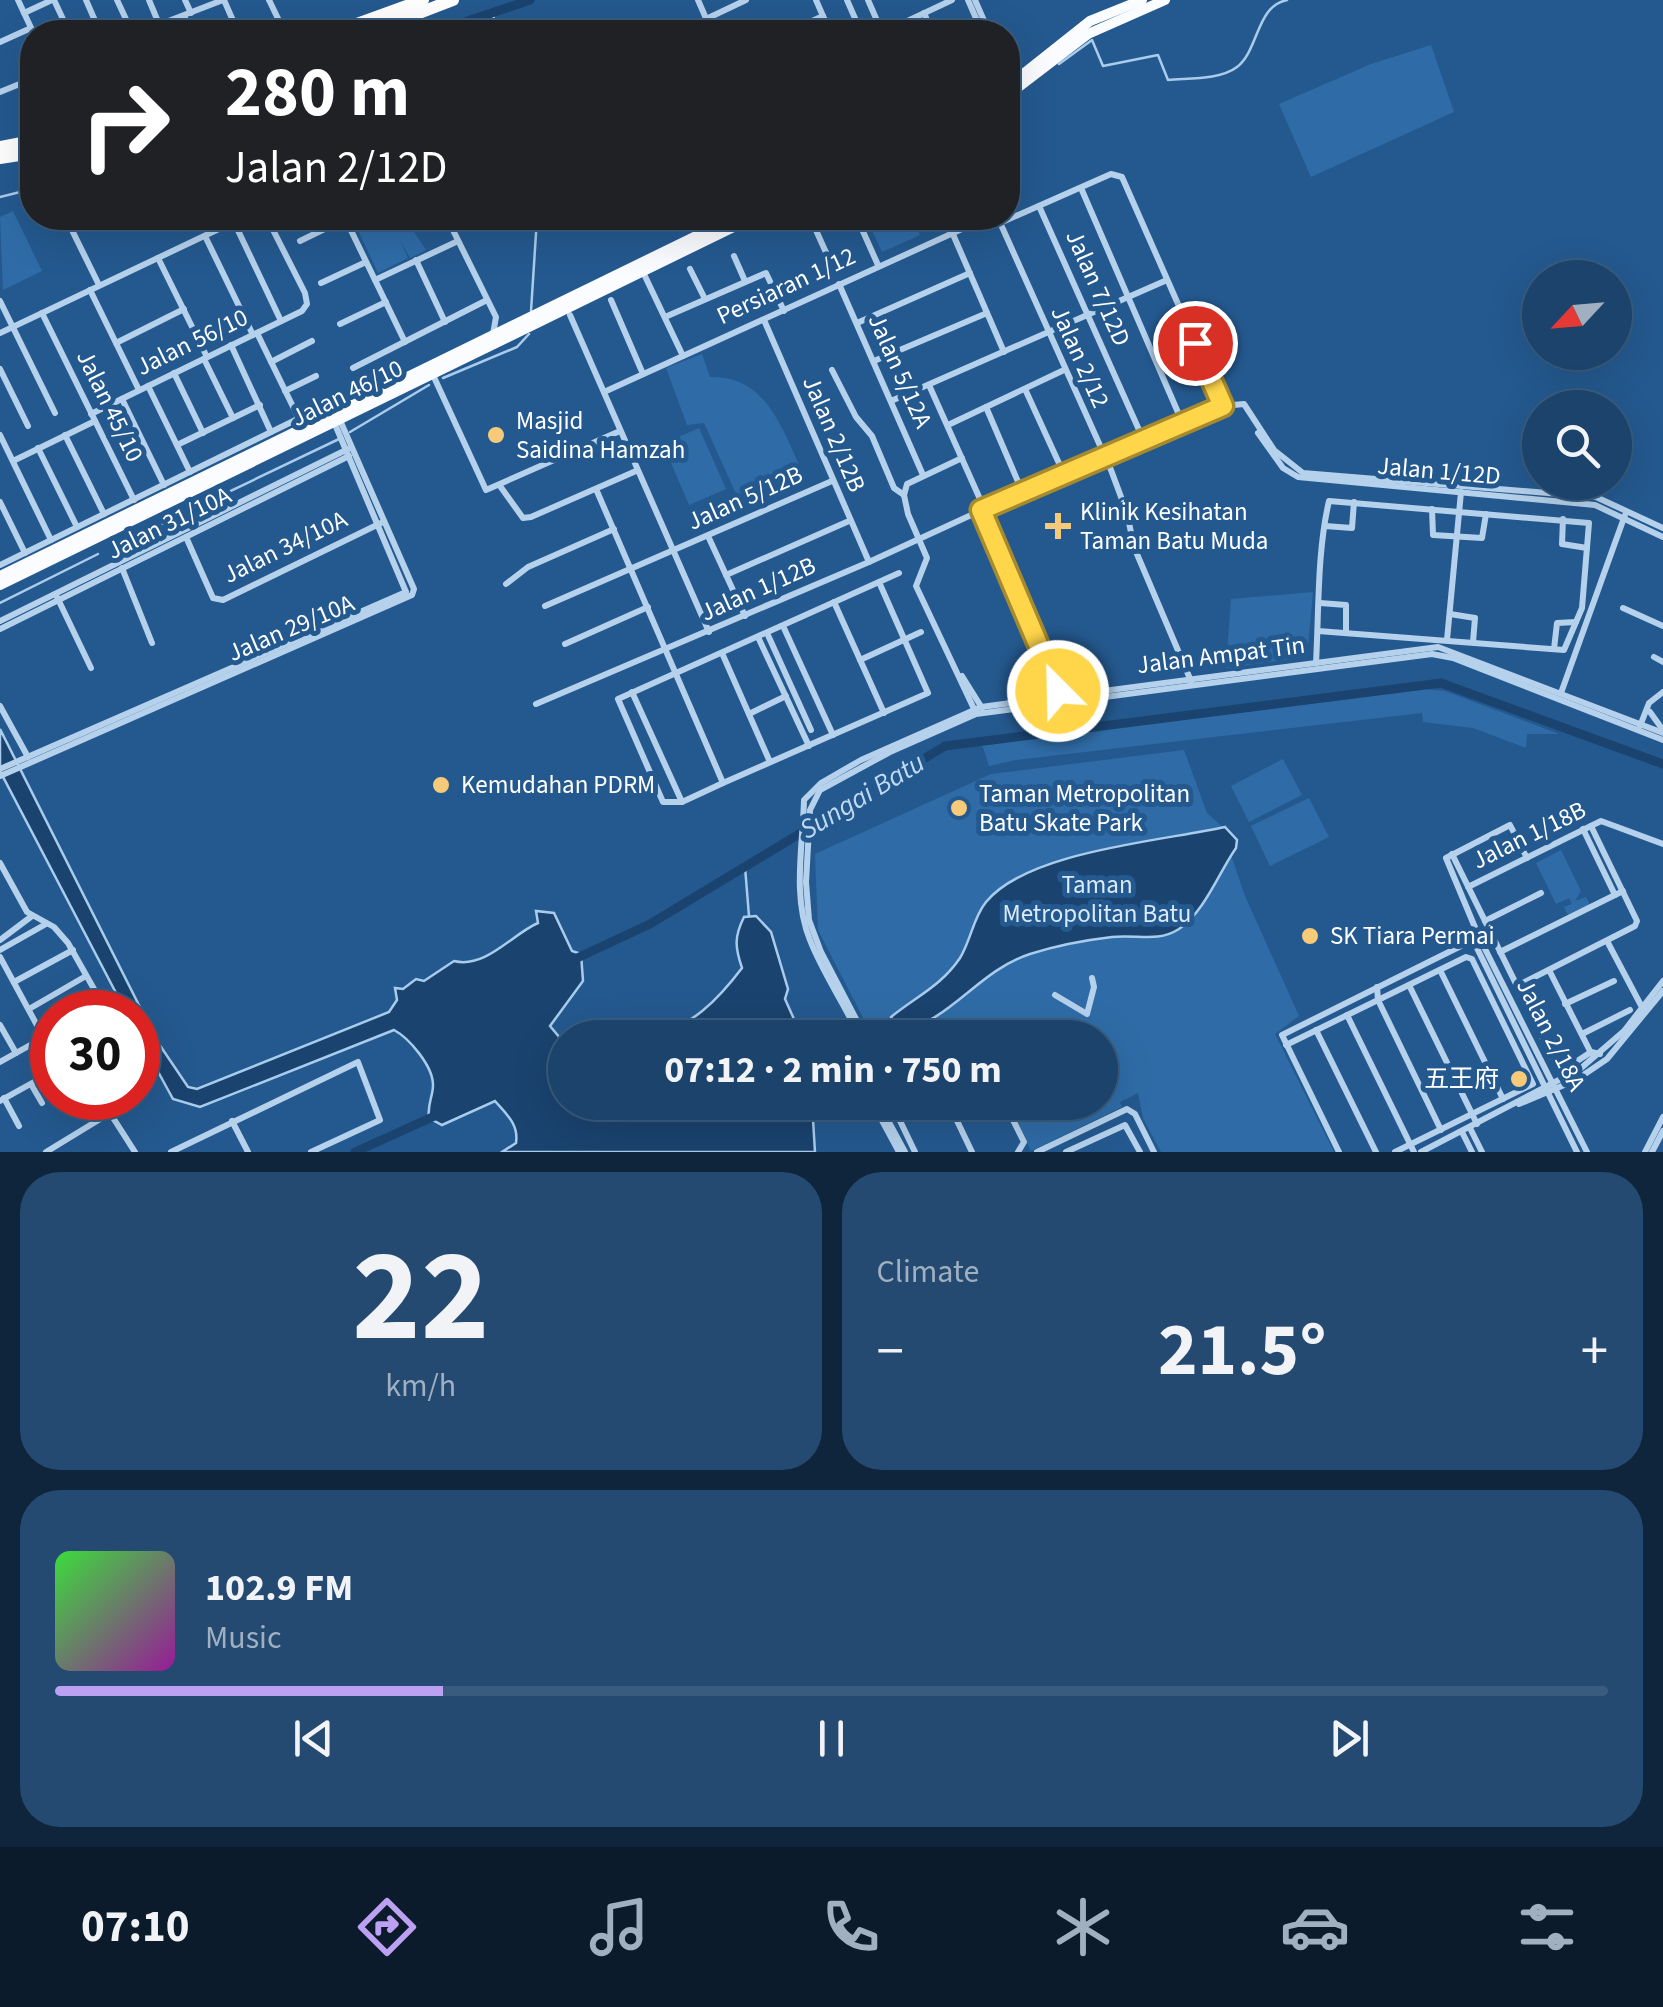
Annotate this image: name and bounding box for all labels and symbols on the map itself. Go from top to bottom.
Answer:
street label: Jalan 7/12D [1056,224,1140,352]
street label: Persiaran 1/12 [711,238,861,334]
north arrow [1522,260,1632,370]
street label: Jalan 56/10 [130,299,254,385]
street label: Jalan 2/12 [1042,300,1118,414]
pin [1153,301,1238,386]
street label: Jalan 5/12A [859,308,941,434]
street label: Jalan 45/10 [67,344,153,468]
street label: Jalan 46/10 [285,350,409,436]
street label: Jalan 2/12B [793,370,875,498]
place label: Masjid Saidina Hamzah [516,403,685,468]
marker: Masjid Saidina Hamzah [485,424,507,446]
street label: Jalan 1/12D [1376,448,1502,494]
street label: Jalan 5/12B [682,457,808,539]
street label: Jalan 31/10A [101,477,238,569]
place label: Klinik Kesihatan Taman Batu Muda [1080,494,1268,559]
street label: Jalan 34/10A [217,501,354,593]
marker: Klinik Kesihatan Taman Batu Muda [1045,513,1071,539]
street label: Jalan 1/12B [695,548,821,630]
street label: Jalan 29/10A [222,585,360,671]
street label: Jalan Ampat Tin [1135,627,1307,683]
position arrow [1006,639,1110,743]
water label: Sungai Batu [792,743,932,849]
place label: Kemudahan PDRM [461,767,655,803]
marker: Kemudahan PDRM [430,774,452,796]
place label: Taman Metropolitan Batu Skate Park [979,776,1190,841]
street label: Jalan 1/18B [1466,792,1592,878]
marker: Taman Metropolitan Batu Skate Park [948,797,970,819]
park label: Taman Metropolitan Batu [1003,867,1191,932]
place label: SK Tiara Permai [1330,918,1495,954]
marker: SK Tiara Permai [1299,925,1321,947]
street label: Jalan 2/18A [1507,973,1595,1098]
speed limit sign: 30 [30,990,160,1120]
place label: 五王府 [1424,1061,1499,1097]
marker: 五王府 [1508,1068,1530,1090]

